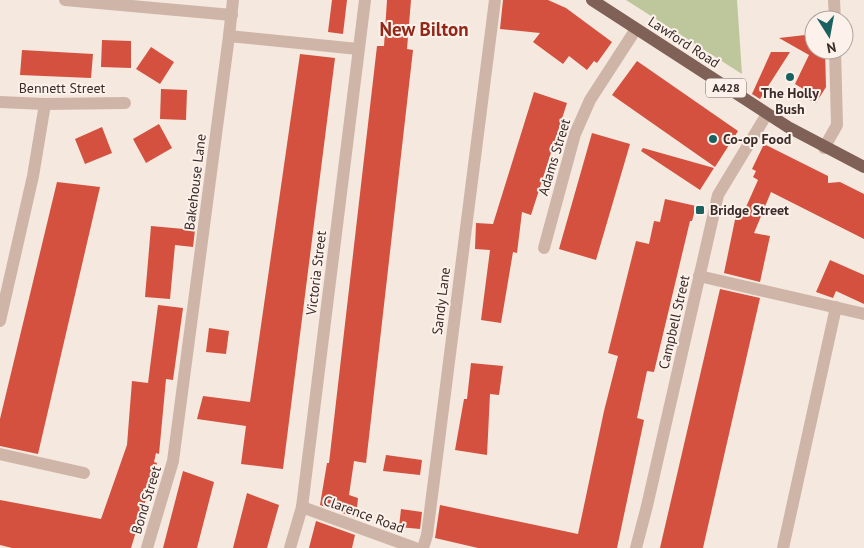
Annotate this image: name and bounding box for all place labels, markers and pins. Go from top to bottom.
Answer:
marker: The Holly Bush [784,71,796,83]
place label: The Holly Bush [761,84,819,118]
place label: Co-op Food [723,130,791,148]
marker: Co-op Food [707,133,719,145]
place label: Bridge Street [710,201,789,219]
marker: Bridge Street [694,204,706,216]

